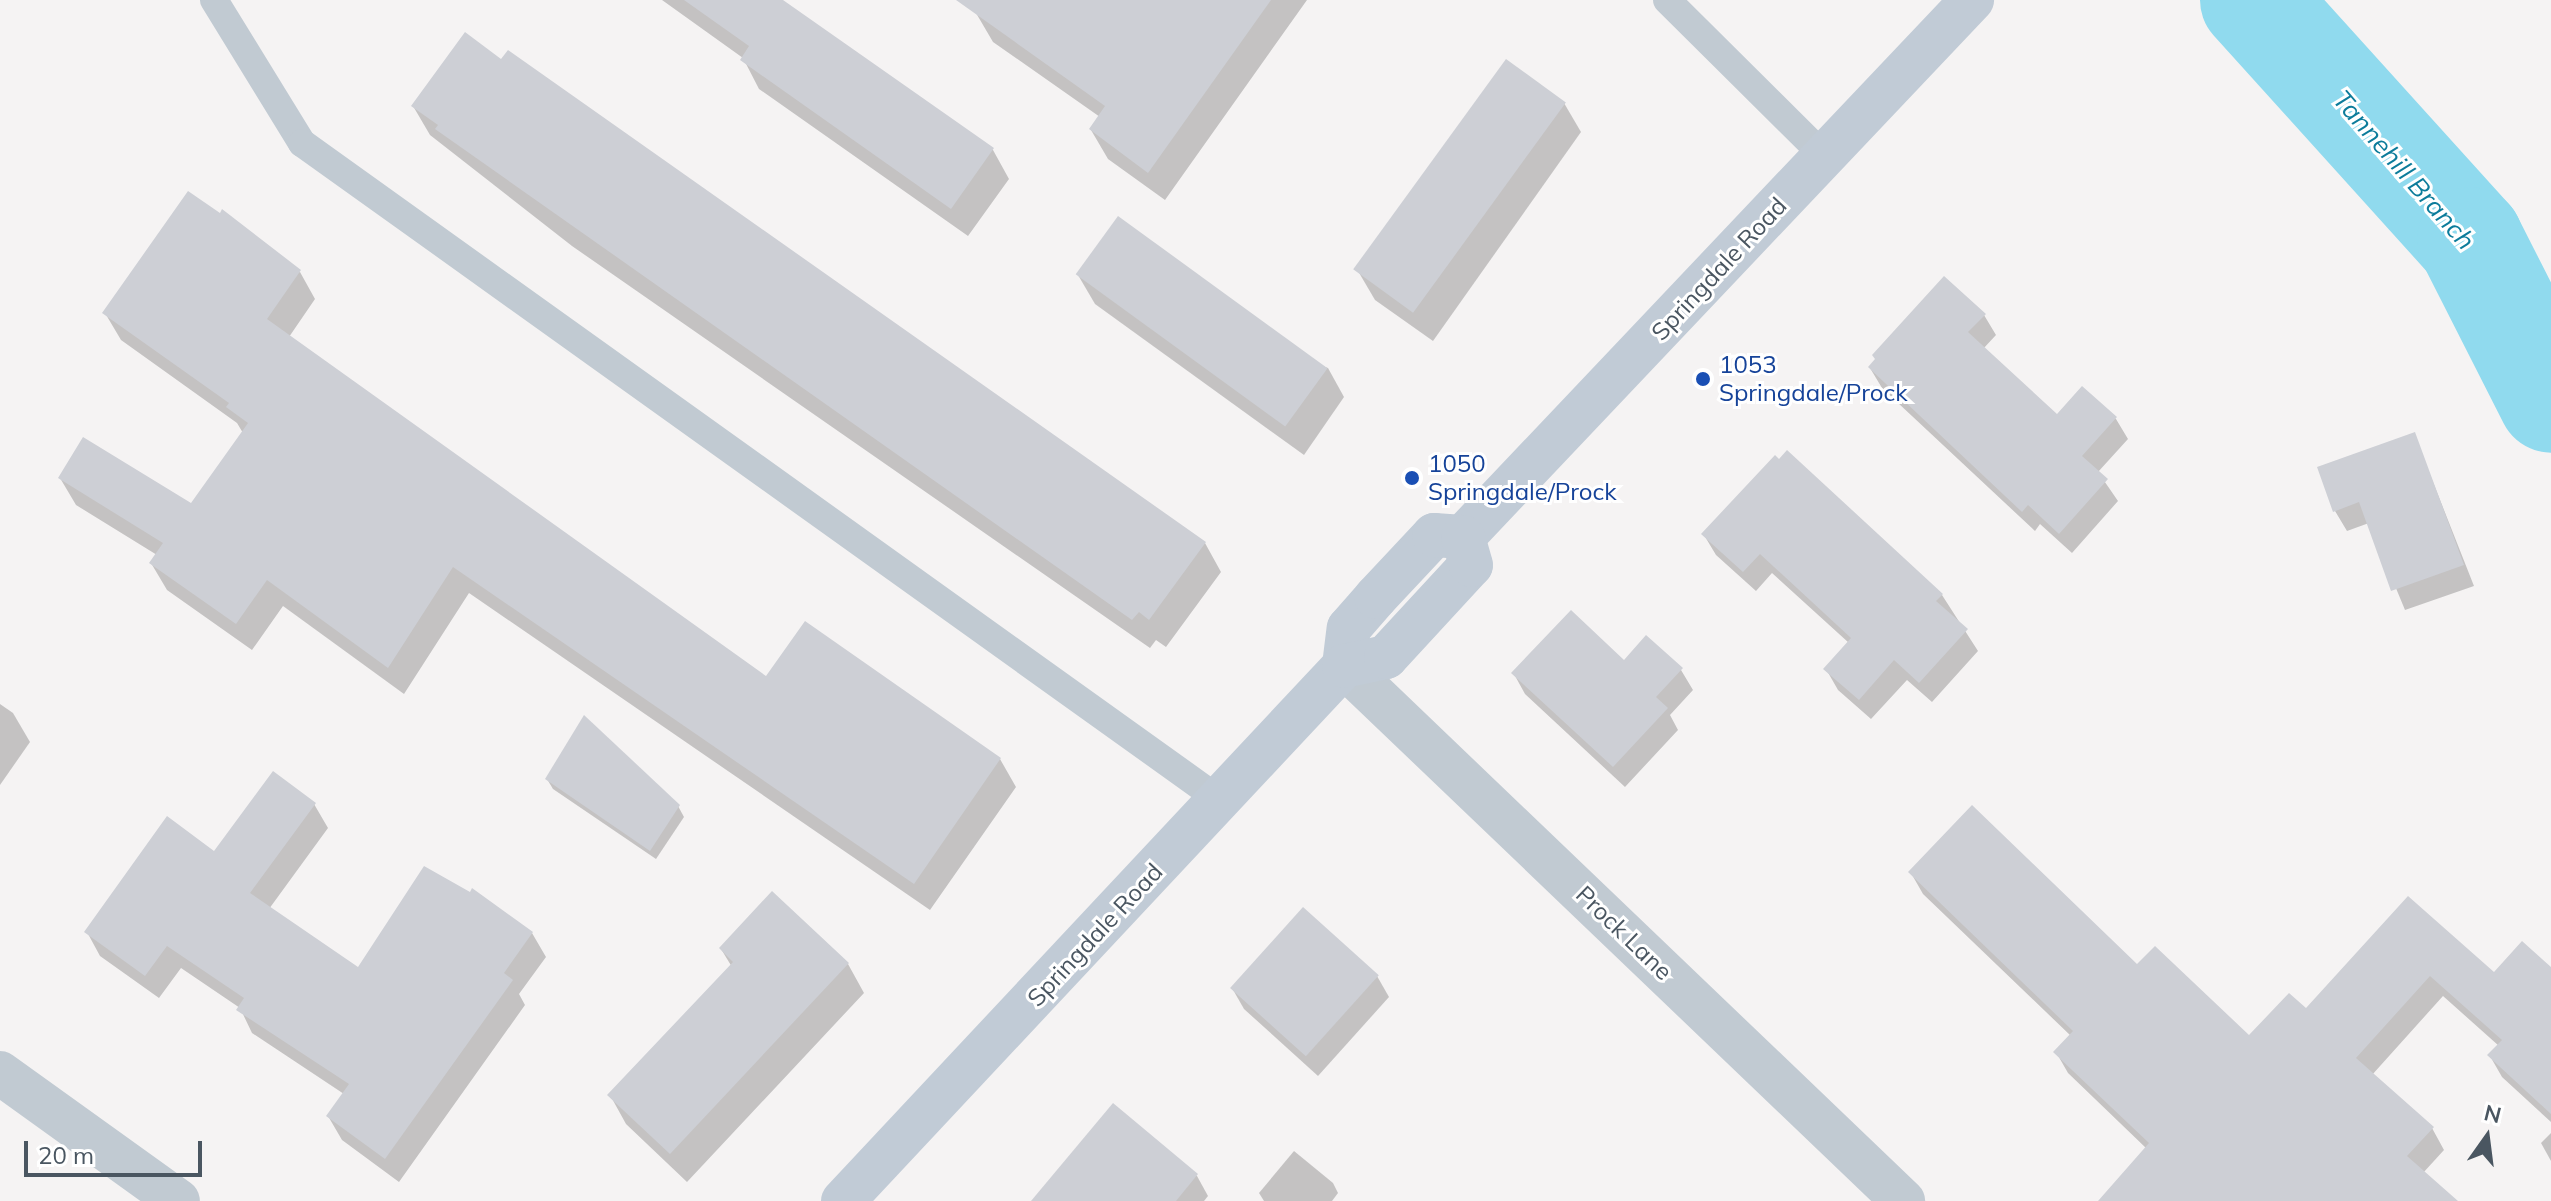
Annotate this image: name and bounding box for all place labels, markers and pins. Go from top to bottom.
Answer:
place label: 1053 Springdale/Prock [1719,351,1908,407]
marker: 1053 Springdale/Prock [1694,370,1712,388]
place label: 1050 Springdale/Prock [1428,450,1617,506]
marker: 1050 Springdale/Prock [1403,469,1421,487]

